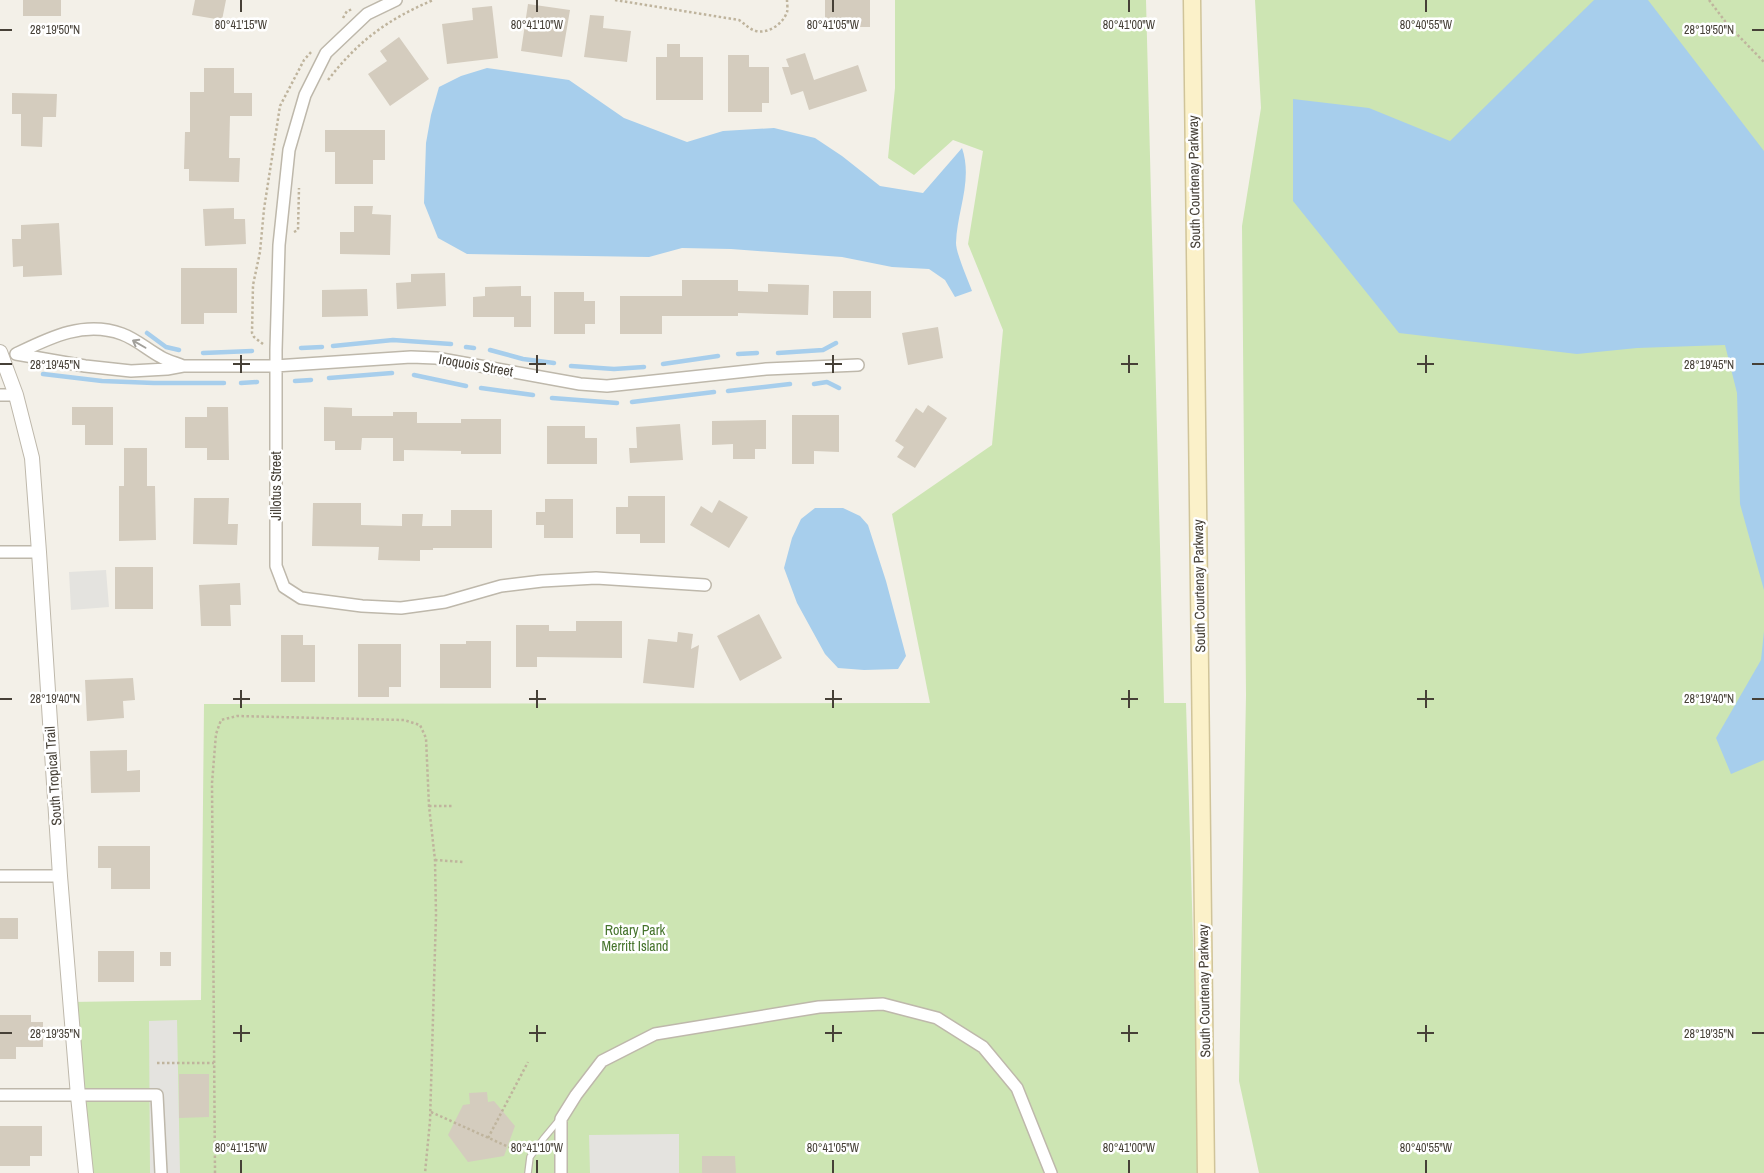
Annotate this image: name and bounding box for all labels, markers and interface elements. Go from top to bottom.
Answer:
text: 80°41'15"W [215,17,268,33]
text: 80°41'10"W [511,17,564,33]
text: 80°41'05"W [807,17,860,33]
text: 80°41'00"W [1103,17,1156,33]
text: 80°40'55"W [1400,17,1453,33]
text: 28°19'50"N [30,22,80,38]
text: 28°19'50"N [1684,22,1734,38]
street label: South Courtenay Parkway [1184,115,1204,249]
one-way arrow [133,338,147,348]
street label: Iroquois Street [437,350,515,380]
text: 28°19'45"N [30,357,80,373]
text: 28°19'45"N [1684,357,1734,373]
street label: Jillotus Street [267,451,285,521]
street label: South Courtenay Parkway [1189,519,1209,653]
text: 28°19'40"N [30,691,80,707]
text: 28°19'40"N [1684,691,1734,707]
street label: South Tropical Trail [41,726,65,826]
park label: Rotary Park Merritt Island [602,921,669,955]
street label: South Courtenay Parkway [1194,924,1214,1058]
text: 28°19'35"N [30,1026,80,1042]
text: 28°19'35"N [1684,1026,1734,1042]
text: 80°41'15"W [215,1140,268,1156]
text: 80°41'10"W [511,1140,564,1156]
text: 80°41'05"W [807,1140,860,1156]
text: 80°41'00"W [1103,1140,1156,1156]
text: 80°40'55"W [1400,1140,1453,1156]

